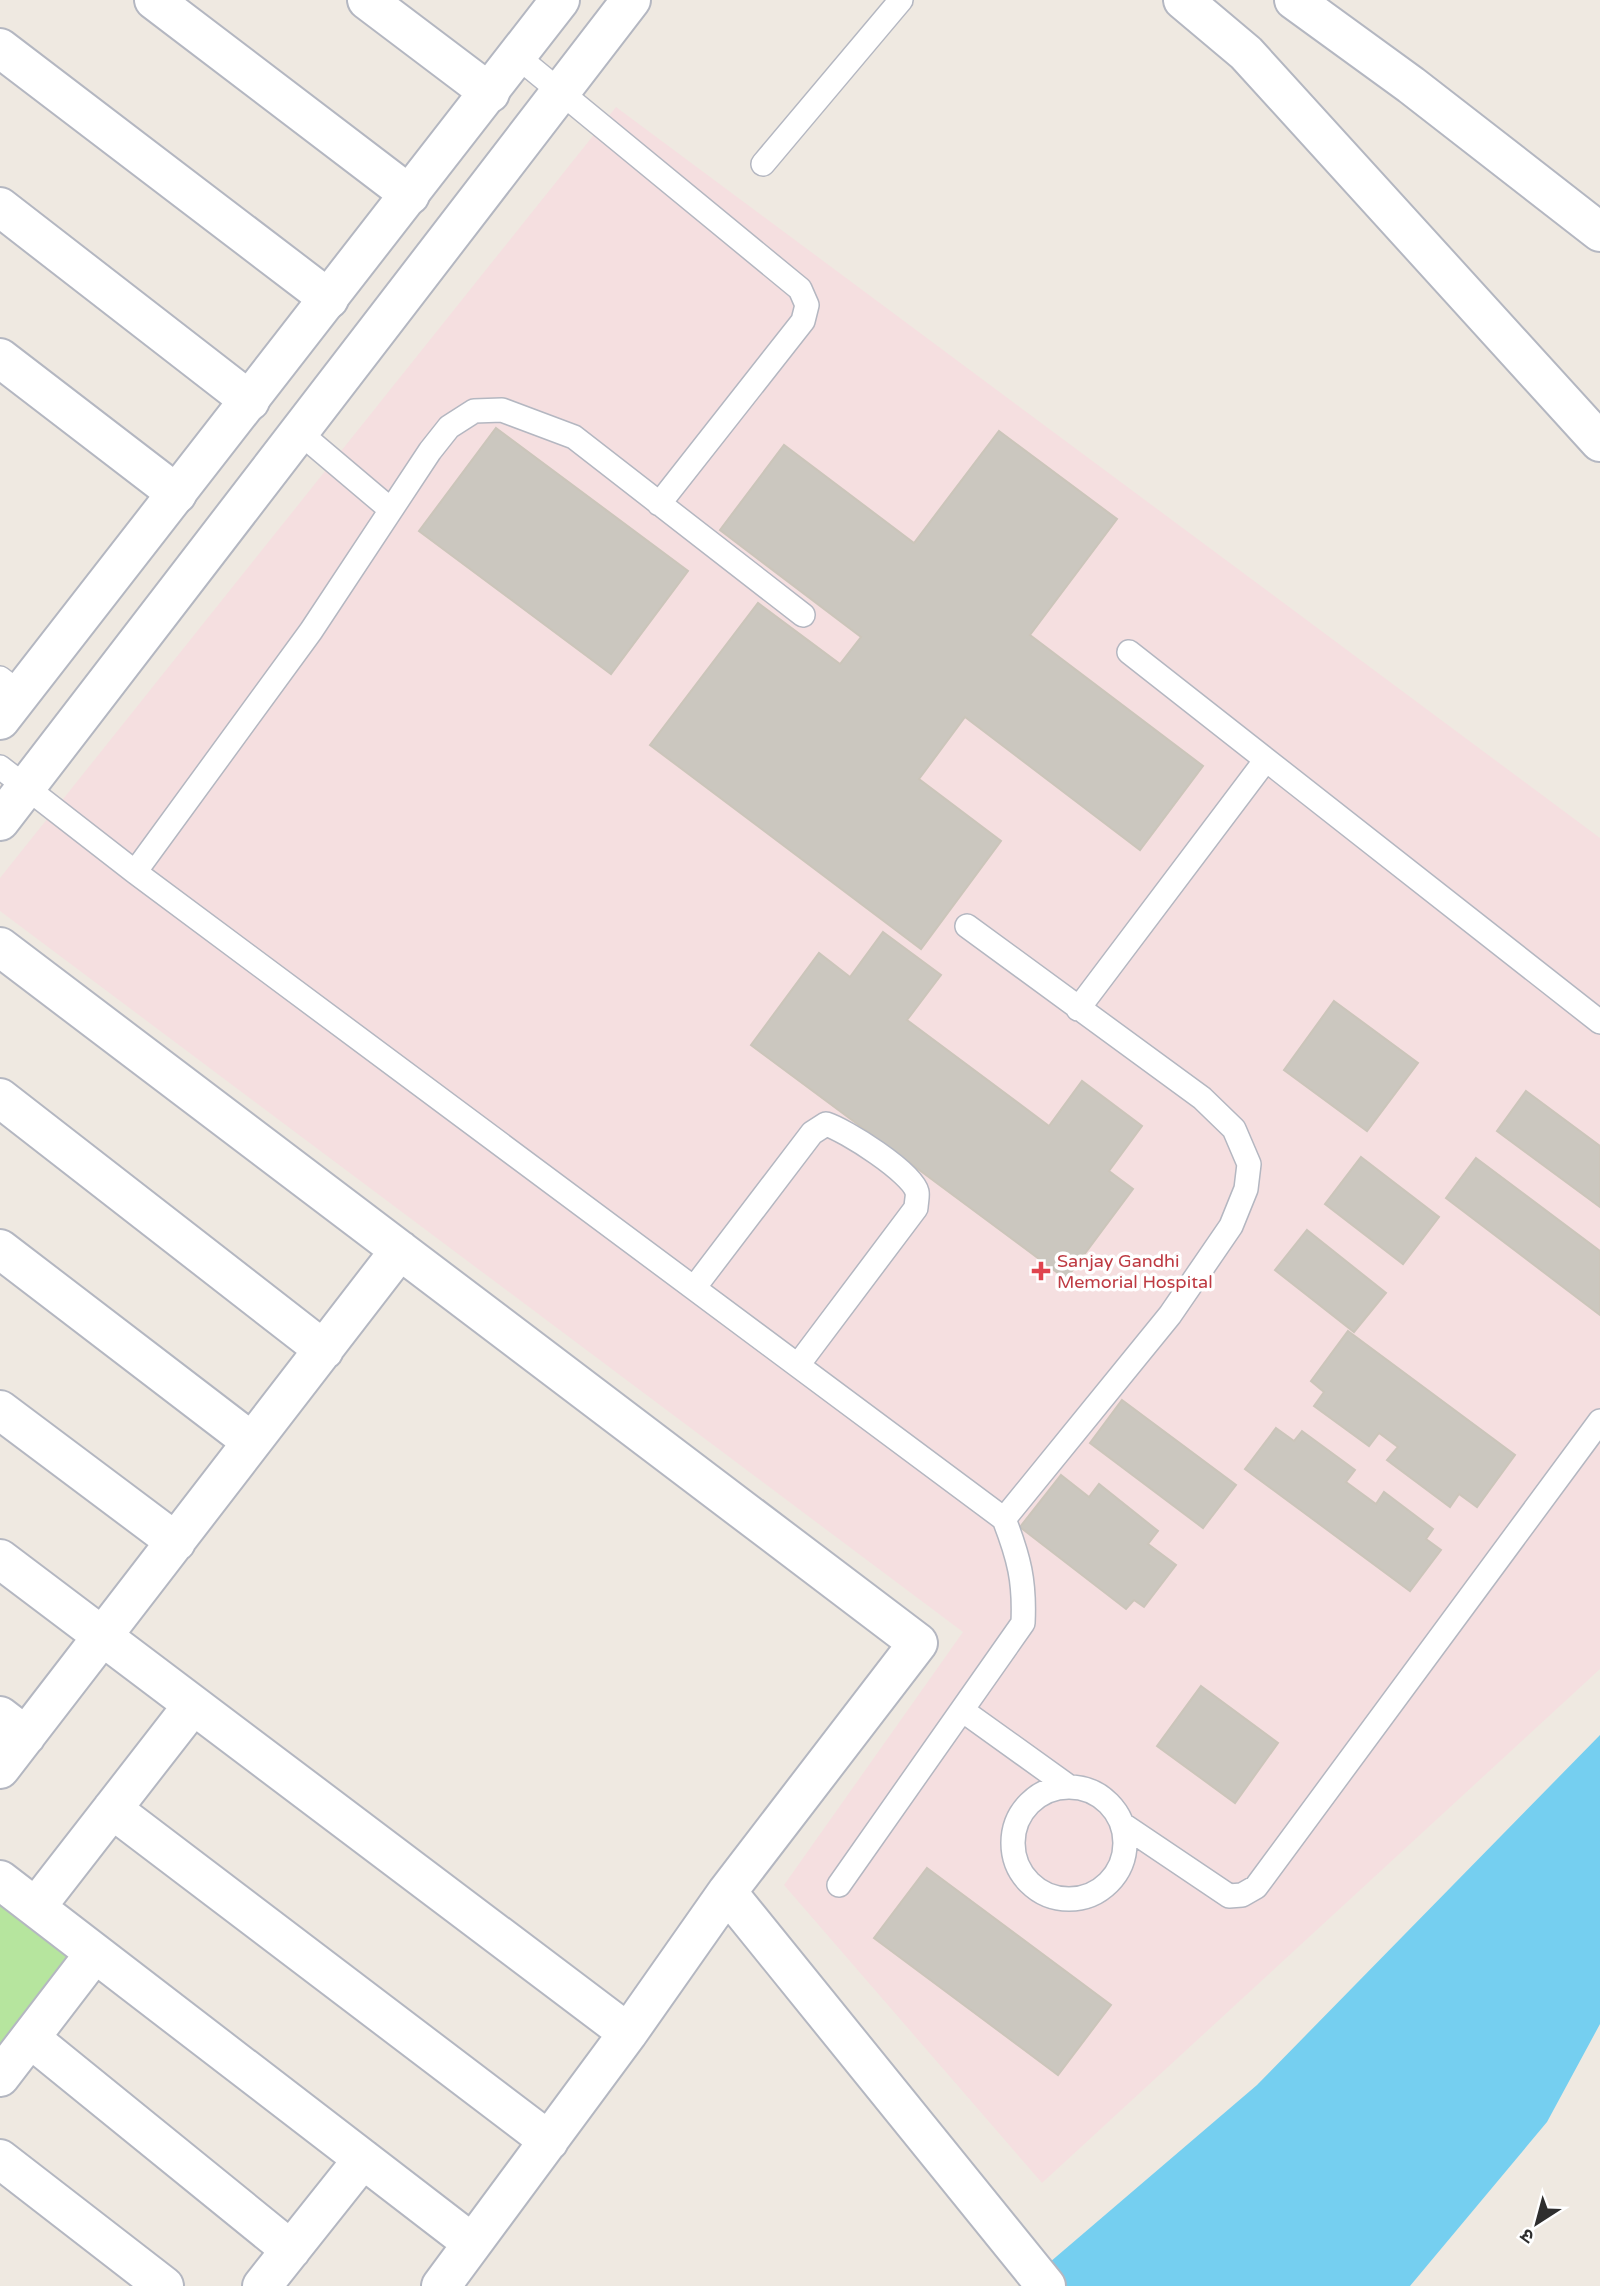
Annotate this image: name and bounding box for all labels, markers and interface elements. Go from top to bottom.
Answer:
place label: Sanjay Gandhi Memorial Hospital [1057,1250,1213,1293]
marker: Sanjay Gandhi Memorial Hospital [1031,1261,1051,1281]
north arrow [1502,2188,1572,2258]
text: उ [1516,2223,1539,2248]

